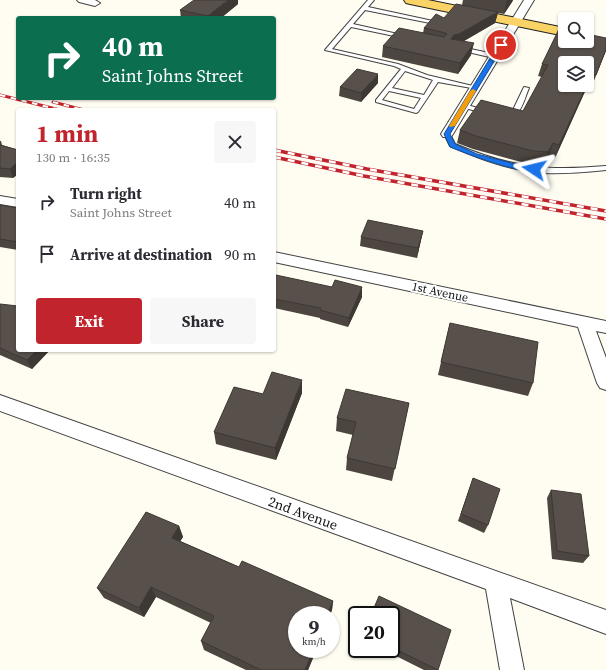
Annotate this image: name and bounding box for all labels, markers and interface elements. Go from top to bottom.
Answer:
map controls [558,12,594,92]
button: search [558,12,594,48]
text: 40 m [102,27,164,65]
pin [484,28,518,62]
icon: right [36,32,88,84]
icon: arrive [490,34,512,56]
button: layers [558,56,594,92]
text: Saint Johns Street [102,63,243,88]
text: 1 min [36,117,98,150]
button: close [214,121,256,163]
position arrow [513,148,555,190]
text: 130 m · 16:35 [36,149,110,166]
text: Turn right [70,183,142,204]
icon: right [36,191,58,213]
text: 40 m [224,192,256,213]
text: Saint Johns Street [70,204,172,221]
icon: arrive [36,243,58,265]
text: Arrive at destination [70,244,212,265]
text: 90 m [224,244,256,265]
street label: 1st Avenue [410,278,470,306]
button: Exit [36,298,142,344]
button: Share [150,298,256,344]
street label: 2nd Avenue [265,491,341,535]
speed limit sign: 20 [348,606,400,658]
text: 9 [309,613,319,641]
text: km/h [302,635,326,648]

